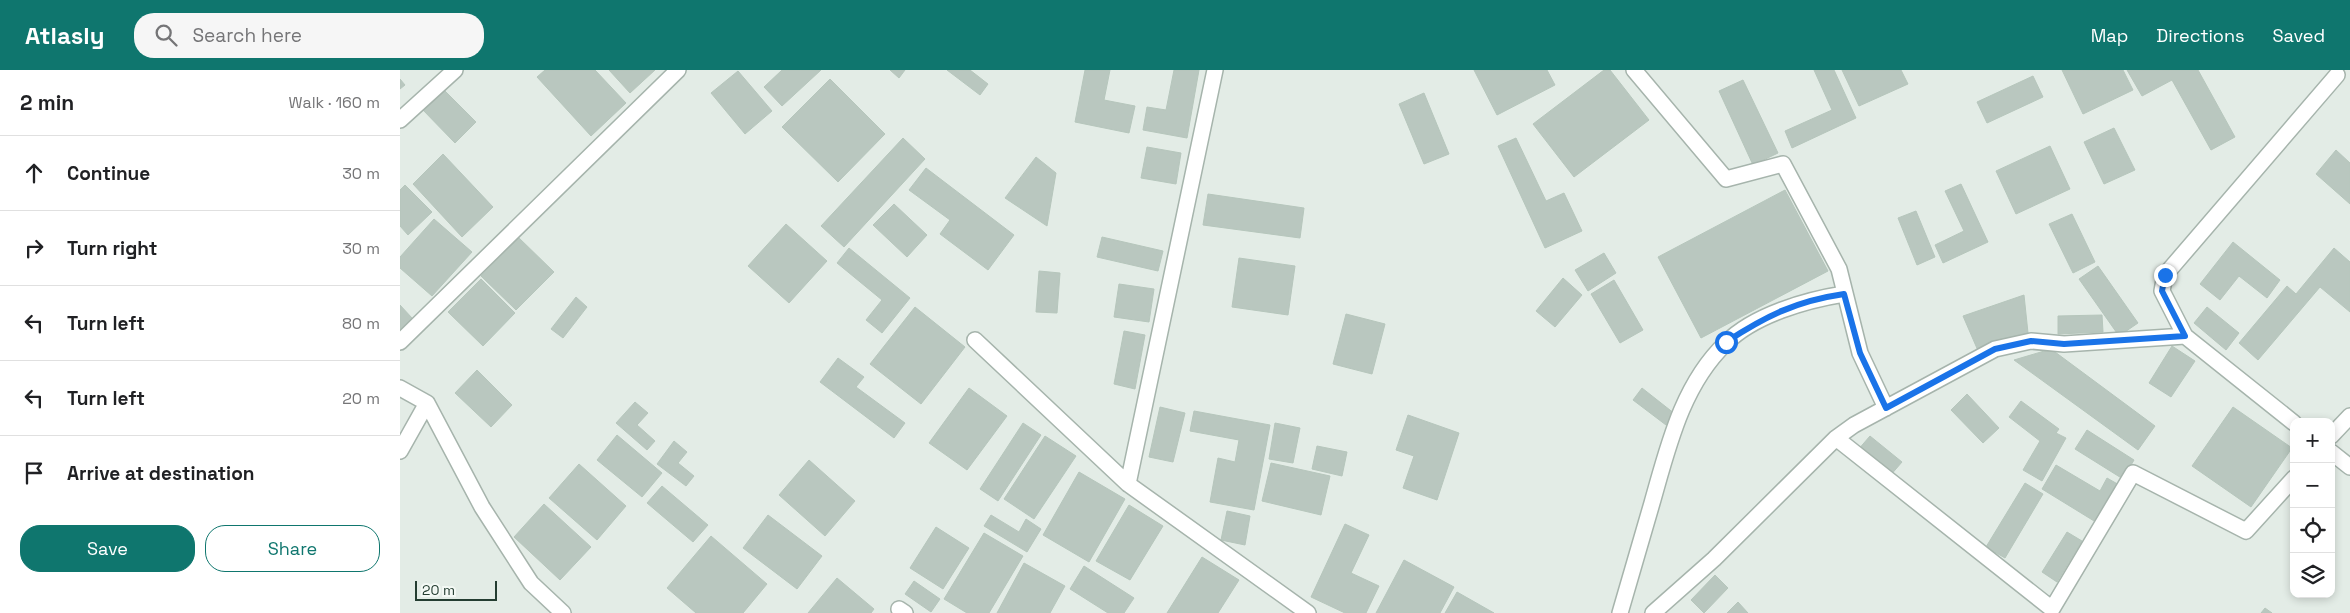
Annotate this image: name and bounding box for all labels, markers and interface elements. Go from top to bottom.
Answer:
search box [134,13,484,58]
text: Atlasly [25,20,104,51]
icon: search [152,21,180,49]
text: Search here [192,23,302,48]
text: Map [2091,24,2128,47]
text: Directions [2156,24,2245,47]
text: Saved [2273,24,2325,47]
text: 2 min [20,89,74,116]
text: Walk · 160 m [289,92,380,113]
icon: ahead [20,159,48,187]
text: Continue [67,161,150,186]
text: 30 m [342,163,380,184]
icon: right [20,234,48,262]
text: Turn right [67,236,157,261]
text: 30 m [342,238,380,259]
route end [2154,264,2177,287]
icon: left [20,309,48,337]
text: Turn left [67,311,145,336]
text: 80 m [342,313,380,334]
route start [1715,331,1738,354]
icon: left [20,384,48,412]
text: Turn left [67,386,145,411]
text: 20 m [342,388,380,409]
map controls [2290,418,2335,598]
button: + [2290,418,2335,463]
icon: arrive [20,459,48,487]
text: Arrive at destination [67,461,255,486]
button: − [2290,463,2335,508]
button: locate [2290,508,2335,553]
button: Save [20,525,195,572]
button: Share [205,525,380,572]
button: layers [2290,553,2335,598]
scale bar [415,578,498,601]
text: 20 m [422,581,455,599]

